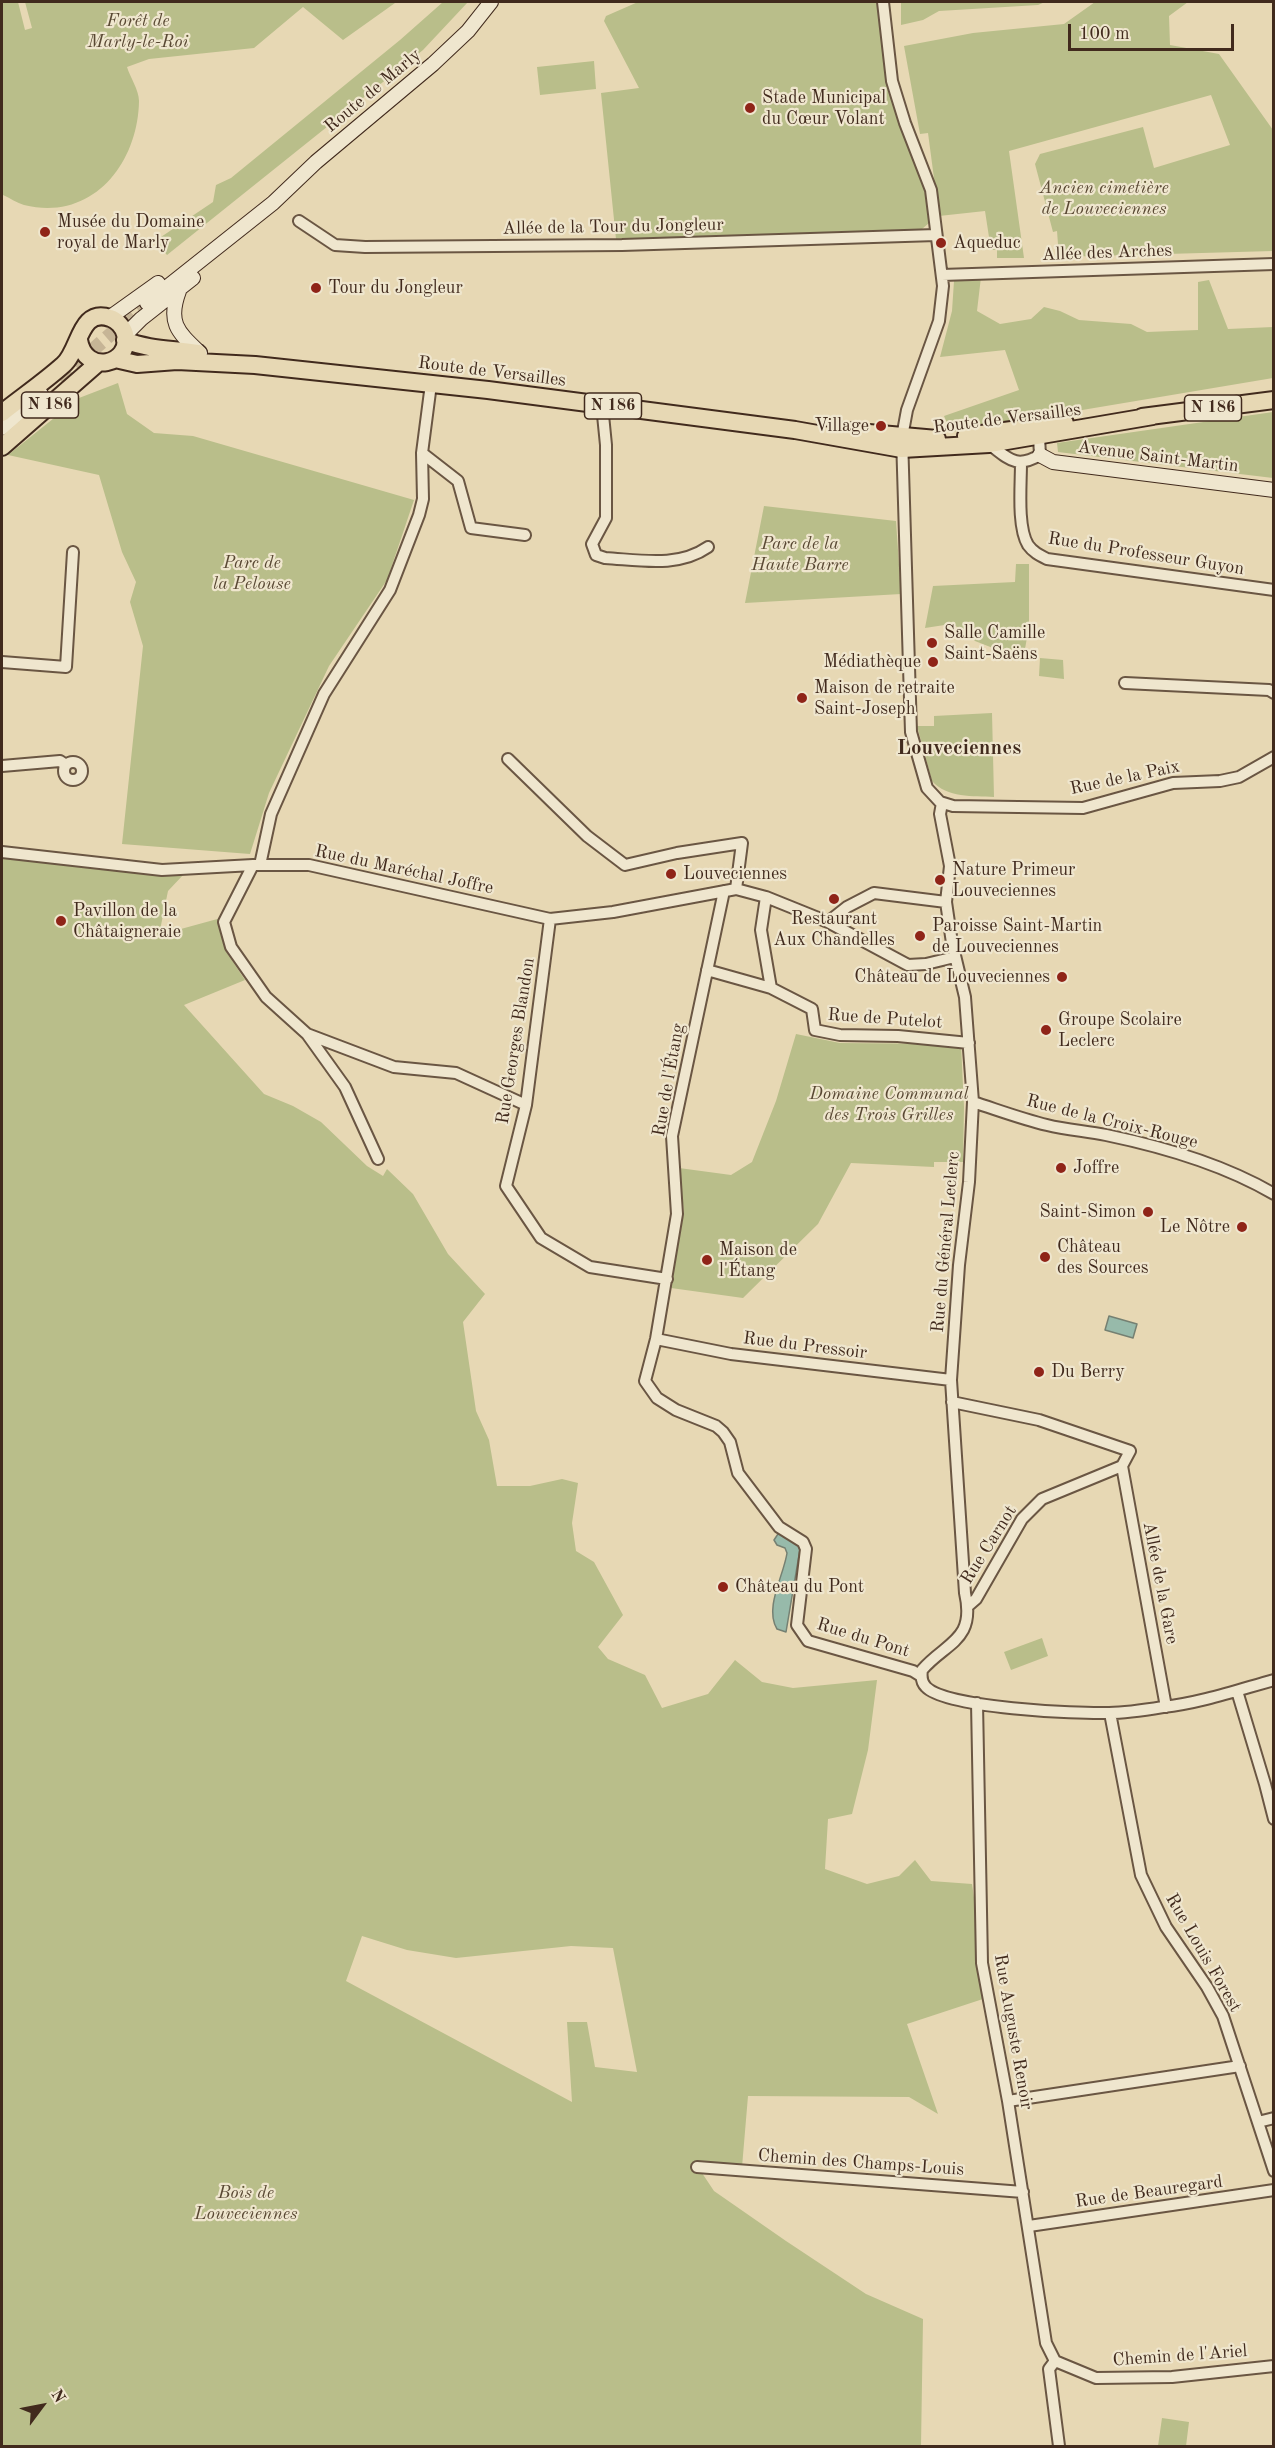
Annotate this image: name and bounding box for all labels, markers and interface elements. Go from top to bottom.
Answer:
park label: Forêt de Marly-le-Roi [87,10,189,52]
scale bar [1071,12,1238,50]
text: 100 m [1079,25,1130,43]
street label: Route de Marly [320,44,426,138]
place label: Stade Municipal du Cœur Volant [762,87,886,130]
marker: Stade Municipal du Cœur Volant [743,101,757,115]
park label: Ancien cimetière de Louveciennes [1039,177,1169,219]
place label: Musée du Domaine royal de Marly [57,211,204,254]
street label: Allée de la Tour du Jongleur [502,214,724,240]
marker: Musée du Domaine royal de Marly [38,225,52,239]
place label: Aqueduc [953,232,1021,254]
marker: Aqueduc [934,236,948,250]
street label: Allée des Arches [1041,240,1173,266]
place label: Tour du Jongleur [328,277,463,299]
marker: Tour du Jongleur [309,281,323,295]
street label: Route de Versailles [417,352,567,392]
road number: N 186 [22,392,78,418]
road number: N 186 [584,393,642,419]
road number: N 186 [1184,395,1242,421]
street label: Route de Versailles [932,399,1082,439]
place label: Village [814,415,869,437]
marker: Village [874,419,888,433]
street label: Avenue Saint-Martin [1076,436,1240,478]
street label: Rue du Professeur Guyon [1046,528,1246,580]
park label: Parc de la Haute Barre [751,533,849,576]
park label: Parc de la Pelouse [213,552,291,594]
place label: Salle Camille Saint-Saëns [944,622,1045,664]
marker: Salle Camille Saint-Saëns [925,636,939,650]
place label: Médiathèque [823,651,921,673]
marker: Médiathèque [926,655,940,669]
place label: Maison de retraite Saint-Joseph [814,677,955,720]
marker: Maison de retraite Saint-Joseph [795,691,809,705]
district label: Louveciennes [897,735,1021,761]
street label: Rue de la Paix [1068,756,1182,800]
street label: Rue du Maréchal Joffre [313,841,495,899]
place label: Nature Primeur Louveciennes [952,859,1075,902]
place label: Louveciennes [683,863,787,885]
marker: Louveciennes [664,867,678,881]
marker: Nature Primeur Louveciennes [933,873,947,887]
marker: Restaurant Aux Chandelles [827,892,841,906]
place label: Pavillon de la Châtaigneraie [73,900,181,942]
place label: Restaurant Aux Chandelles [773,908,895,950]
marker: Pavillon de la Châtaigneraie [54,914,68,928]
place label: Paroisse Saint-Martin de Louveciennes [932,915,1102,958]
marker: Paroisse Saint-Martin de Louveciennes [913,929,927,943]
street label: Rue Georges Blandon [492,956,540,1126]
place label: Château de Louveciennes [854,966,1050,988]
marker: Château de Louveciennes [1055,970,1069,984]
street label: Rue de Putelot [827,1004,943,1034]
place label: Groupe Scolaire Leclerc [1058,1009,1182,1052]
street label: Rue de l'Étang [648,1022,690,1138]
marker: Groupe Scolaire Leclerc [1039,1023,1053,1037]
park label: Domaine Communal des Trois Grilles [809,1083,969,1126]
street label: Rue de la Croix-Rouge [1024,1090,1200,1154]
street label: Rue du Général Leclerc [927,1150,965,1334]
place label: Joffre [1073,1157,1119,1179]
marker: Joffre [1054,1161,1068,1175]
place label: Saint-Simon [1039,1201,1136,1223]
marker: Saint-Simon [1141,1205,1155,1219]
place label: Le Nôtre [1160,1216,1230,1238]
marker: Le Nôtre [1235,1220,1249,1234]
place label: Château des Sources [1057,1236,1149,1278]
place label: Maison de l'Étang [719,1239,797,1282]
marker: Château des Sources [1038,1250,1052,1264]
marker: Maison de l'Étang [700,1253,714,1267]
street label: Rue du Pressoir [742,1328,868,1364]
place label: Du Berry [1051,1361,1125,1383]
marker: Du Berry [1032,1365,1046,1379]
street label: Rue Carnot [956,1501,1022,1589]
street label: Allée de la Gare [1138,1520,1182,1646]
place label: Château du Pont [735,1576,864,1598]
marker: Château du Pont [716,1580,730,1594]
street label: Rue du Pont [814,1614,912,1662]
street label: Rue Louis Forest [1160,1890,1246,2016]
street label: Rue Auguste Renoir [989,1952,1037,2112]
street label: Chemin des Champs-Louis [757,2145,965,2181]
street label: Rue de Beauregard [1074,2171,1224,2213]
park label: Bois de Louveciennes [194,2182,298,2224]
street label: Chemin de l'Ariel [1112,2341,1248,2371]
north arrow [12,2376,72,2436]
text: N [47,2387,67,2406]

